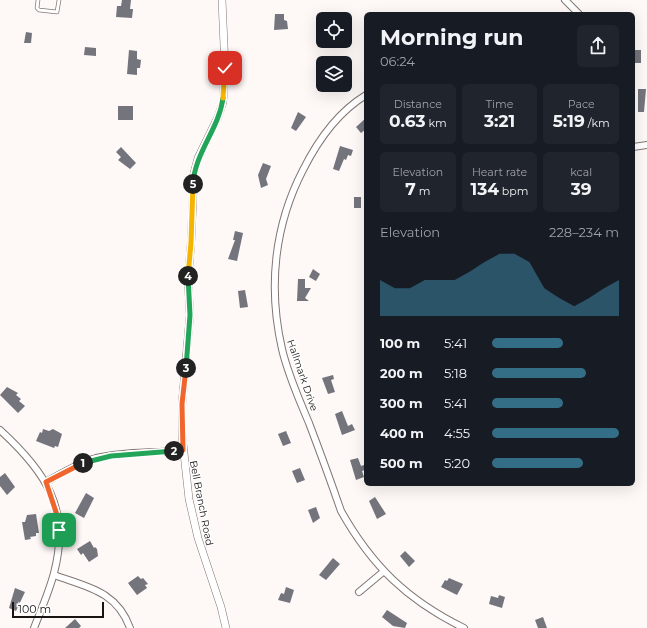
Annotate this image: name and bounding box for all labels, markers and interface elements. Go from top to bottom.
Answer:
map controls [316,12,352,92]
button: locate [316,12,352,48]
text: Morning run [380,24,523,51]
button: share [577,25,619,67]
pin [208,51,242,85]
text: 06:24 [380,53,415,69]
button: layers [316,56,352,92]
icon: check [214,57,236,79]
text: Distance [394,97,442,111]
text: Time [486,97,513,111]
text: Pace [568,97,595,111]
text: 0.63 [389,111,426,131]
text: 3:21 [484,111,515,131]
text: 5:19 [553,111,585,131]
text: km [426,116,447,130]
text: /km [585,116,610,130]
text: Elevation [392,165,443,179]
text: Heart rate [472,165,527,179]
text: kcal [570,165,592,179]
pin: 5 [183,174,203,194]
text: 5 [190,177,196,191]
text: 7 [405,179,416,199]
text: 134 [471,179,499,199]
text: 39 [571,179,592,199]
text: m [416,184,430,198]
text: bpm [499,184,528,198]
text: Elevation [380,224,440,240]
text: 228–234 m [549,224,619,240]
pin: 4 [178,266,198,286]
text: 4 [184,269,192,283]
text: 100 m [380,335,420,351]
text: 5:41 [444,335,467,351]
street label: Hallmark Drive [284,338,321,413]
pin: 3 [176,358,196,378]
text: 3 [183,361,189,375]
text: 200 m [380,365,423,381]
text: 5:18 [444,365,467,381]
text: 300 m [380,395,423,411]
text: 5:41 [444,395,467,411]
text: 400 m [380,425,424,441]
text: 4:55 [444,425,470,441]
pin: 2 [164,441,184,461]
text: 2 [171,444,177,458]
pin: 1 [73,453,93,473]
text: 500 m [380,455,423,471]
text: 5:20 [444,455,470,471]
text: 1 [81,456,85,470]
street label: Bell Branch Road [187,459,216,547]
pin [42,513,76,547]
icon: arrive [48,519,70,541]
scale bar [12,600,104,619]
text: 100 m [18,602,51,616]

